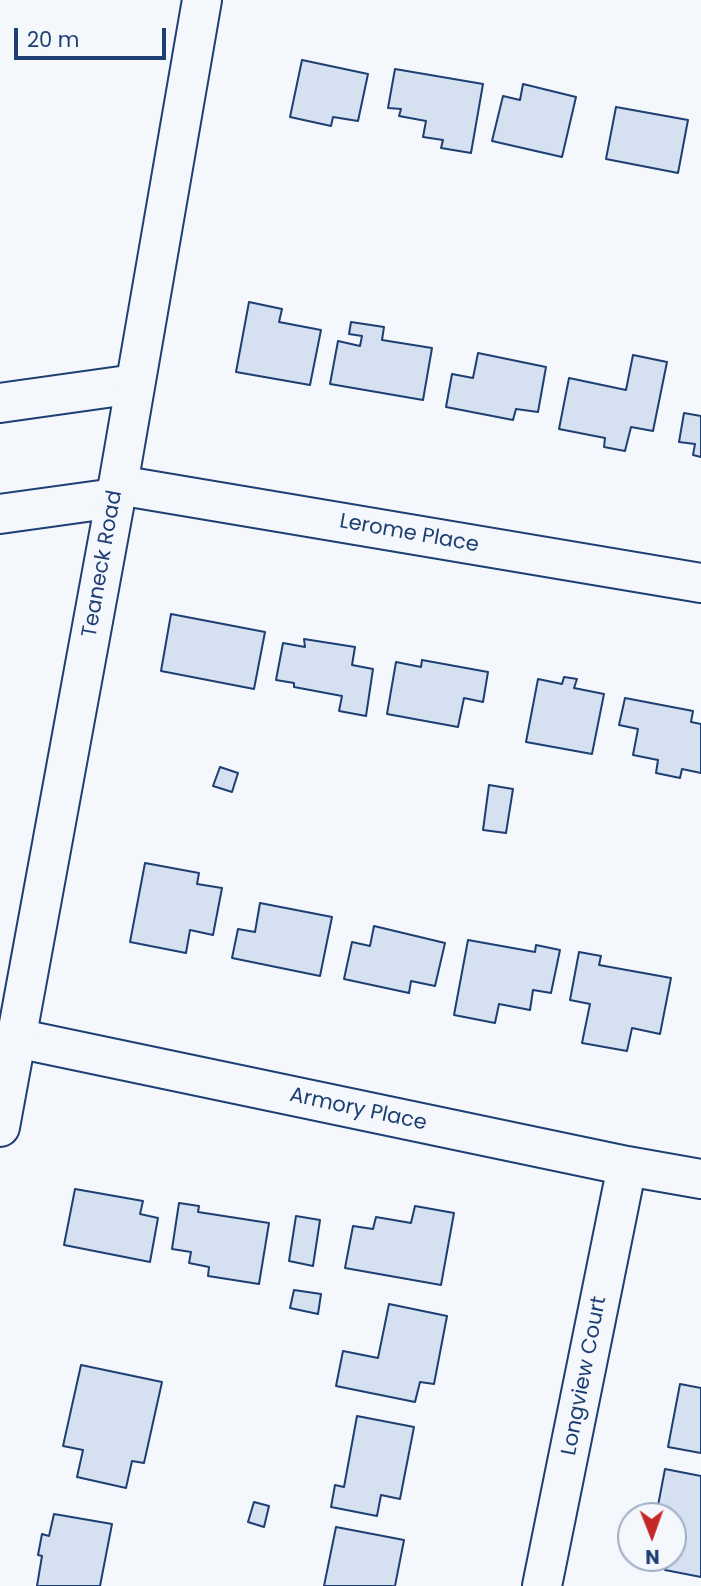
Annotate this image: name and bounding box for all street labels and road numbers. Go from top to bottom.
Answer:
street label: Teaneck Road [78,489,128,639]
street label: Lerome Place [337,509,481,559]
street label: Armory Place [287,1083,429,1137]
street label: Longview Court [557,1294,613,1458]

